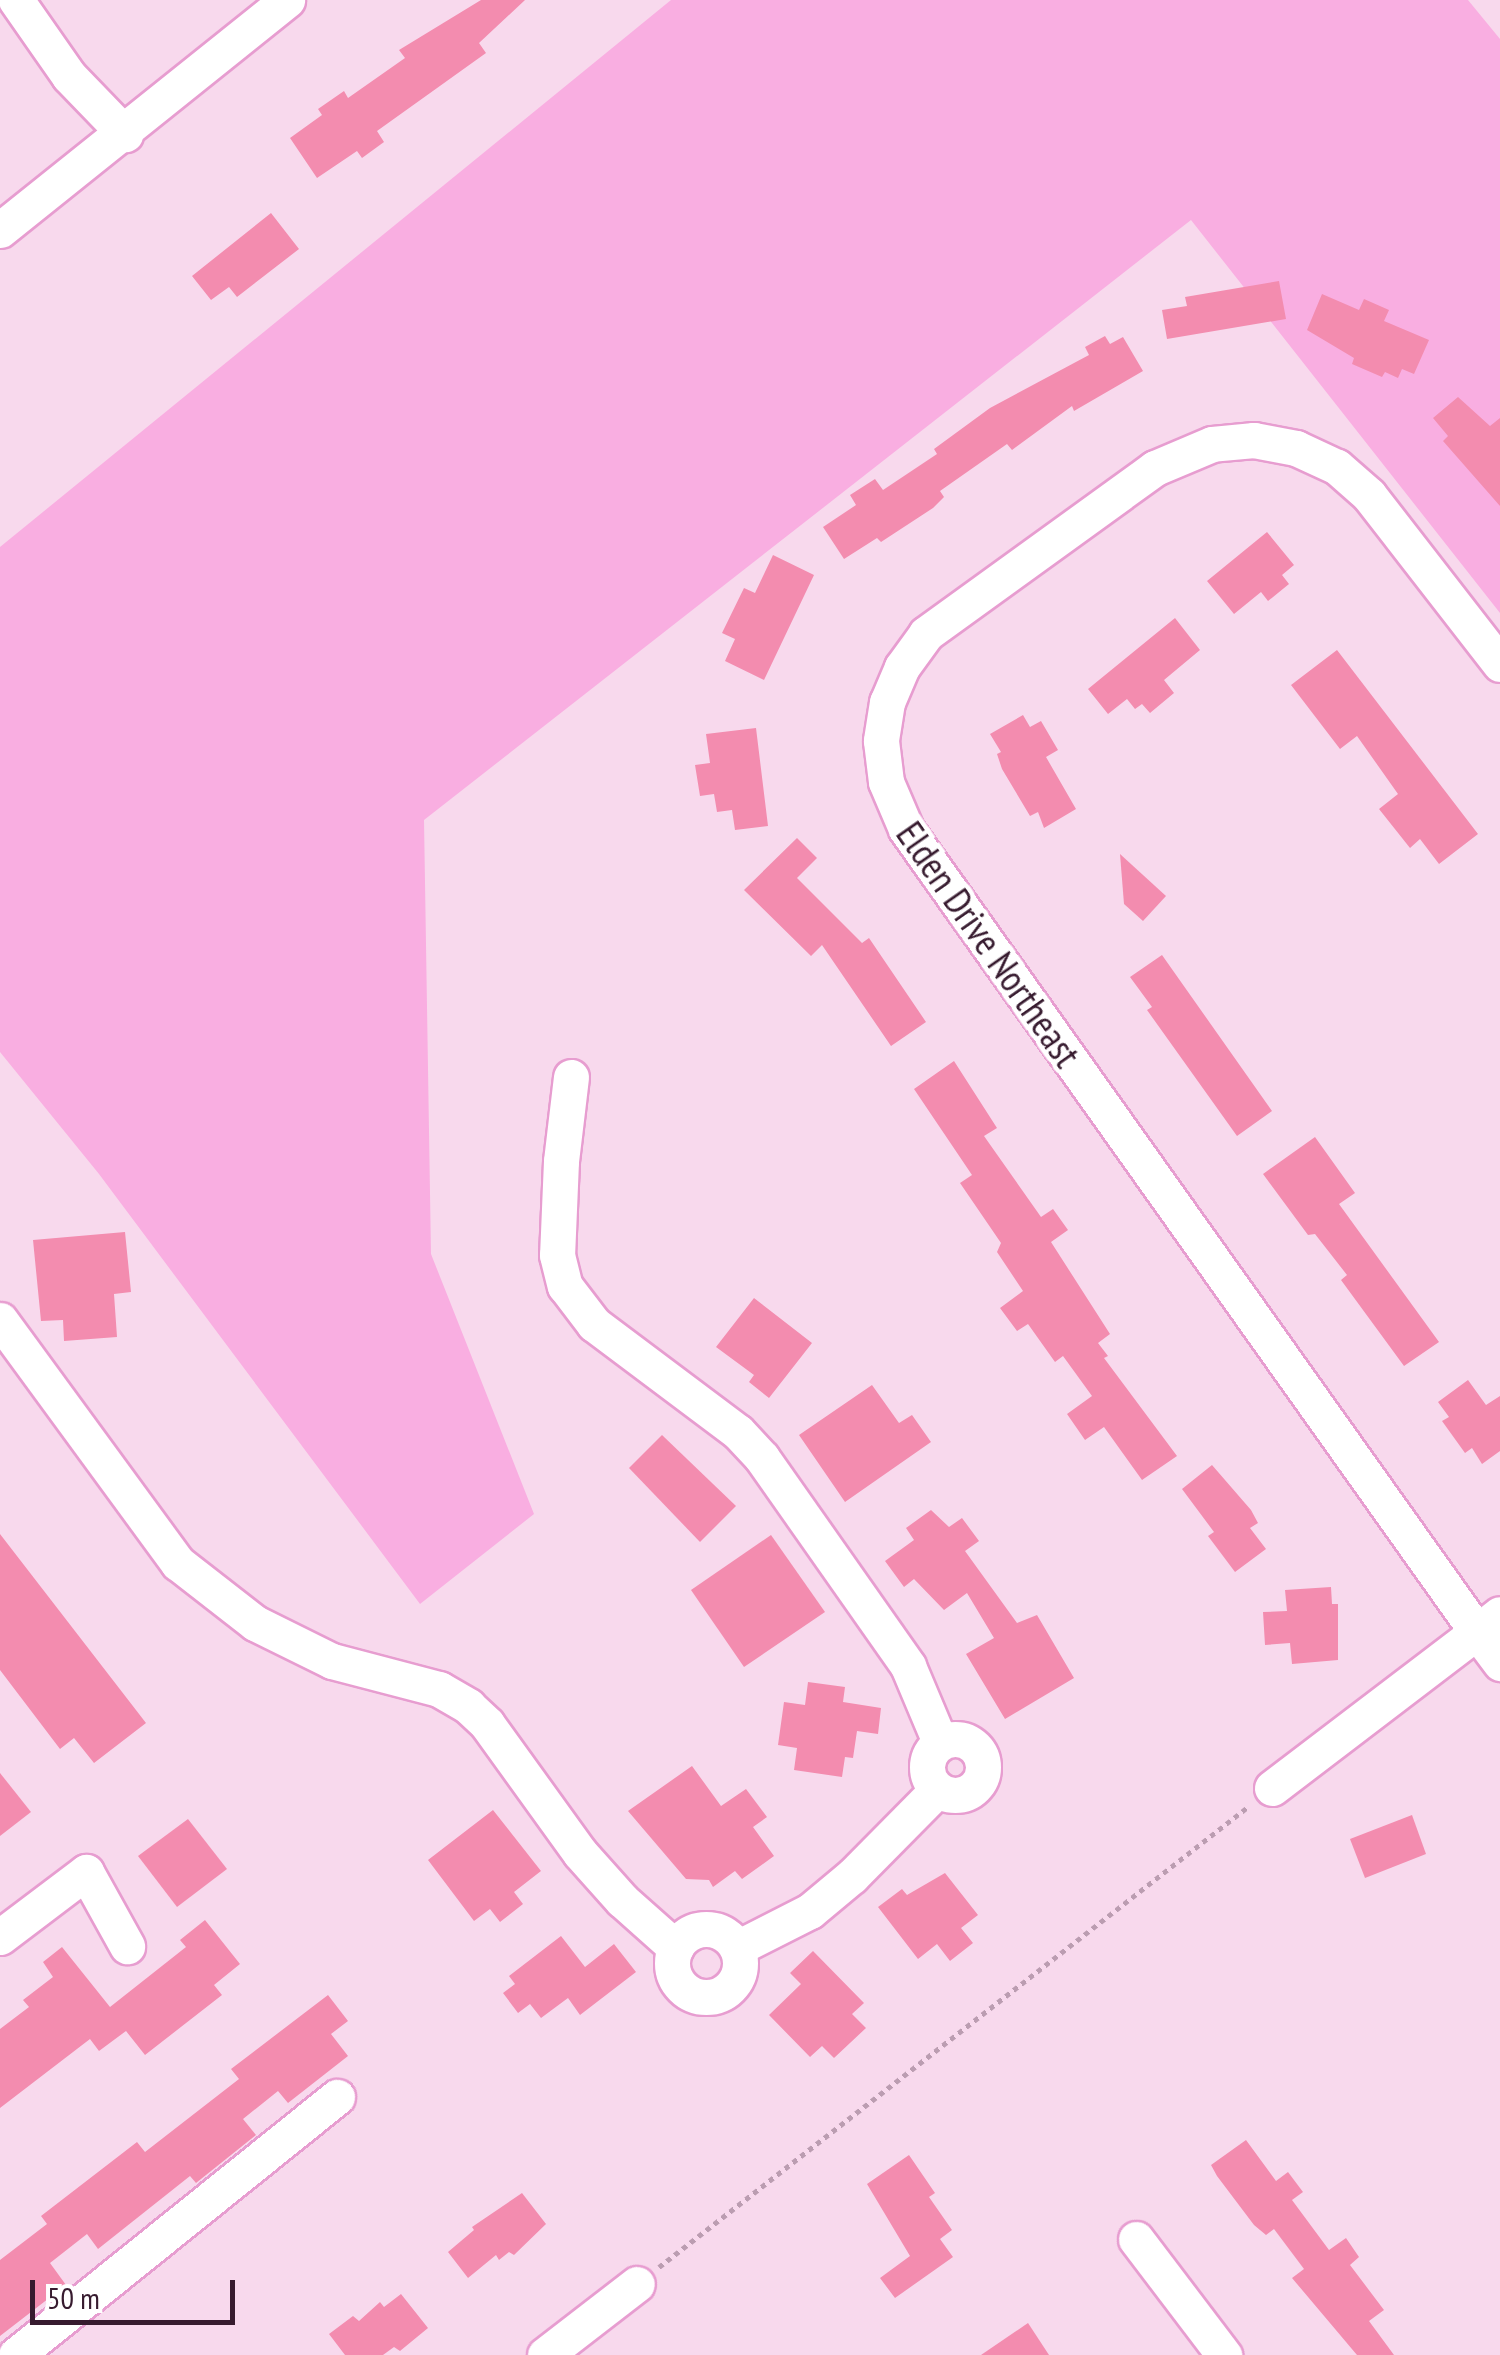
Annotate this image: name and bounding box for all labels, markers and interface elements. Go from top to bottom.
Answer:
street label: Elden Drive Northeast [888,813,1090,1075]
scale bar [35,2260,240,2322]
text: 50 m [47,2278,100,2317]

